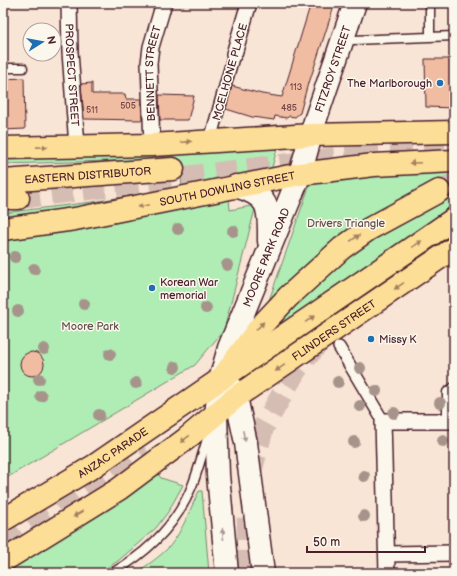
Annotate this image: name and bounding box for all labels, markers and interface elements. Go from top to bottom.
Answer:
north arrow [22,22,62,62]
street label: MCELHONE PLACE [210,22,250,122]
street label: PROSPECT STREET [63,23,82,127]
street label: BENNETT STREET [142,24,164,122]
street label: FITZROY STREET [312,24,353,114]
text: N [44,35,58,45]
place label: The Marlborough [347,77,432,90]
marker: The Marlborough [435,78,445,88]
house number: 113 [290,82,303,93]
house number: 505 [120,101,136,112]
house number: 485 [281,103,297,114]
house number: 511 [86,105,98,116]
one-way arrow [180,139,192,145]
one-way arrow [36,144,49,150]
one-way arrow [409,160,421,167]
street label: EASTERN DISTRIBUTOR [24,164,152,186]
street label: SOUTH DOWLING STREET [158,169,297,208]
one-way arrow [136,203,149,209]
street label: MOORE PARK ROAD [240,206,292,309]
park label: Drivers Triangle [307,217,386,230]
one-way arrow [350,234,361,242]
one-way arrow [411,240,422,248]
place label: Korean War memorial [160,276,219,302]
one-way arrow [394,282,404,290]
marker: Korean War memorial [147,283,157,293]
street label: FLINDERS STREET [289,297,379,363]
one-way arrow [305,315,315,323]
park label: Moore Park [61,320,119,333]
one-way arrow [255,321,265,331]
place label: Missy K [379,333,417,346]
marker: Missy K [366,334,376,344]
one-way arrow [275,364,285,372]
street label: ANZAC PARADE [75,424,151,481]
one-way arrow [242,429,248,442]
one-way arrow [180,435,190,443]
one-way arrow [73,510,84,517]
one-way arrow [220,528,227,540]
scale bar [307,528,425,554]
text: 50 m [313,535,340,550]

